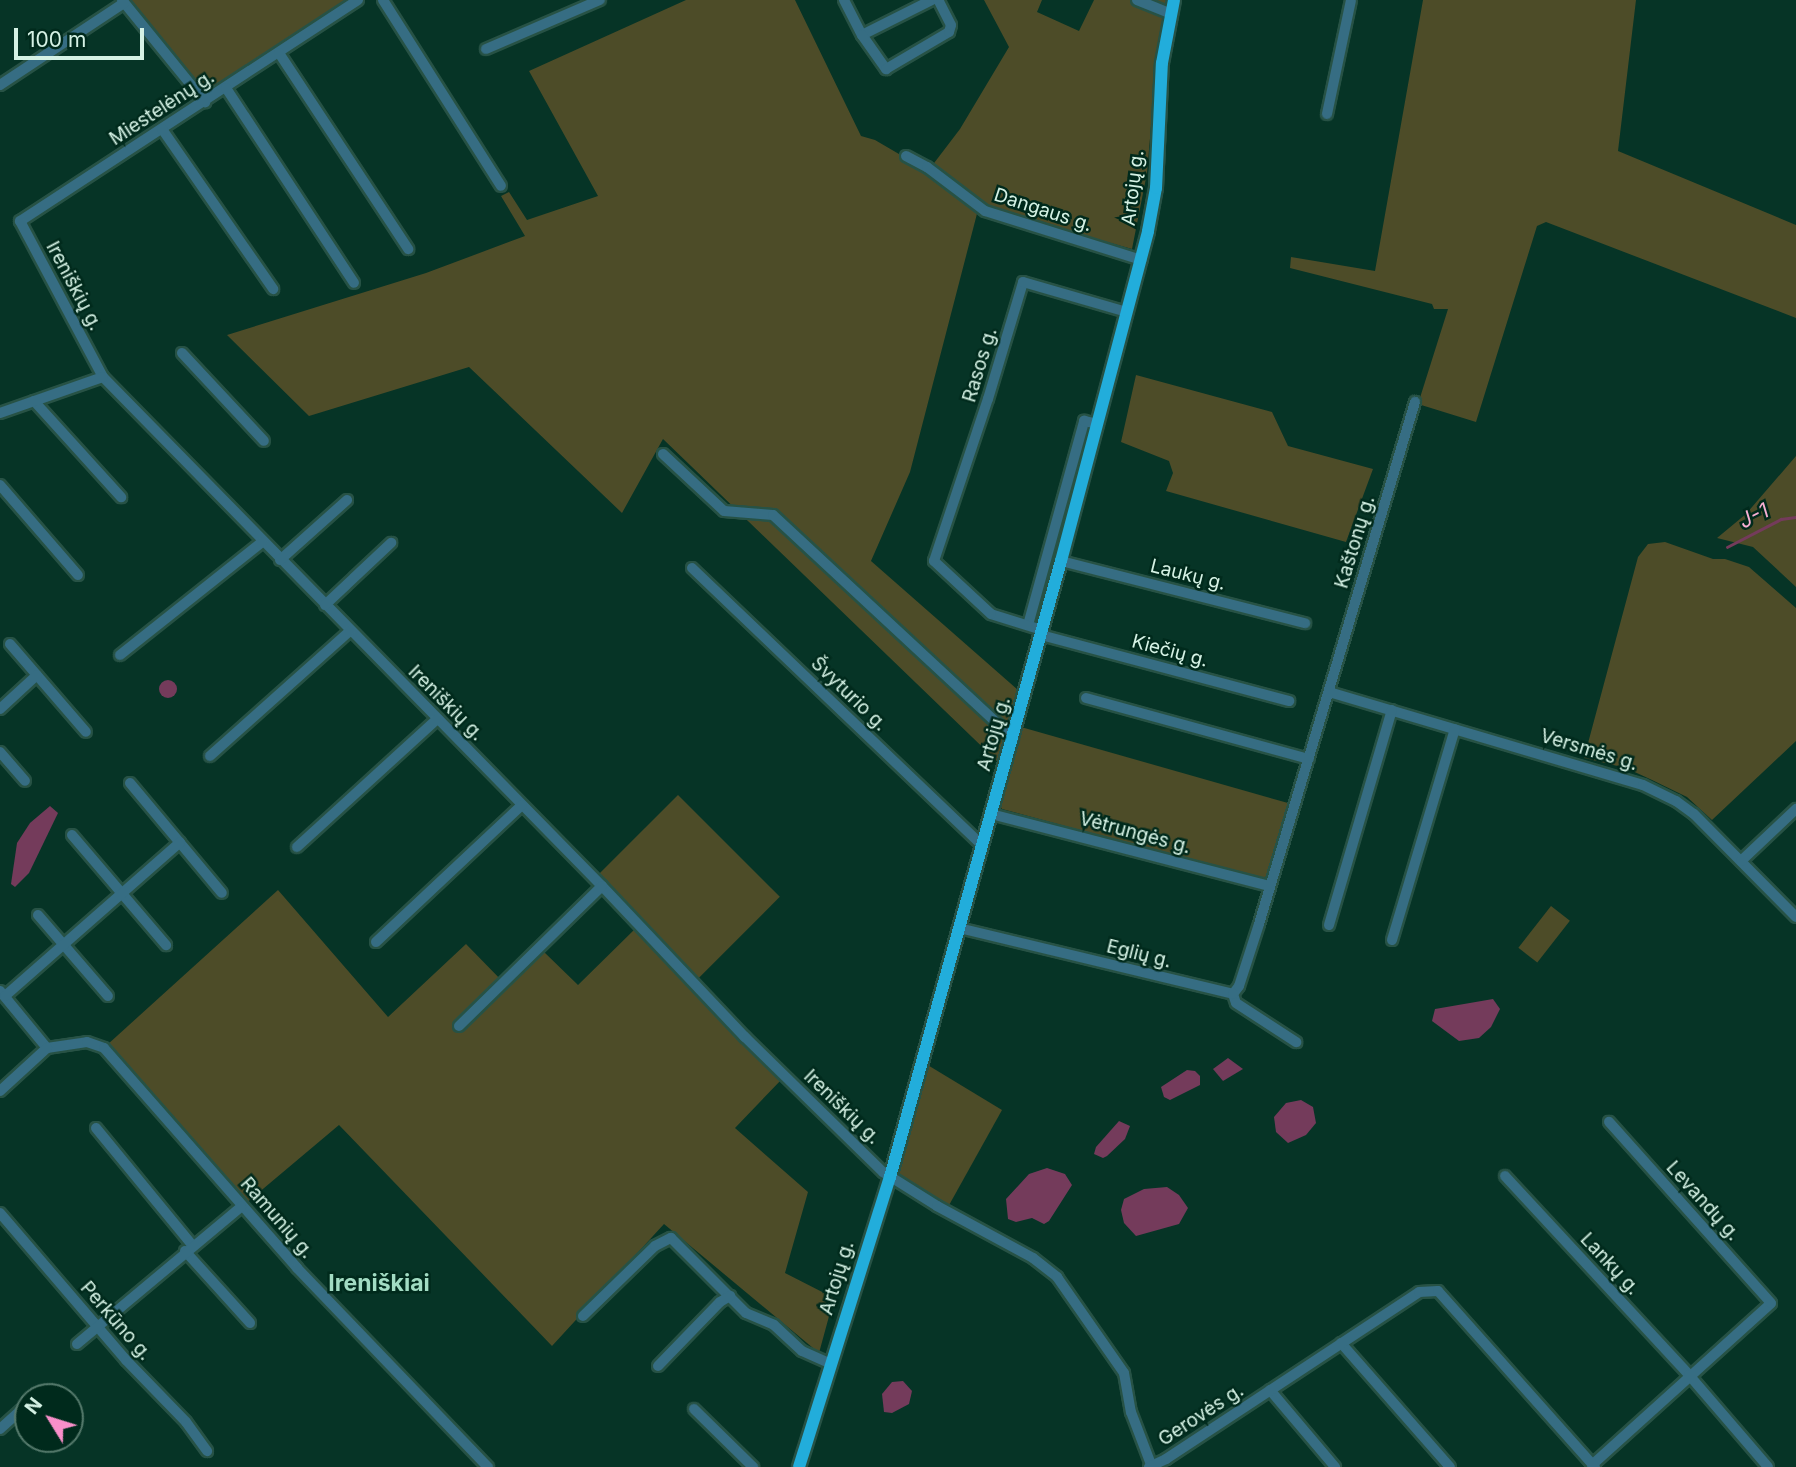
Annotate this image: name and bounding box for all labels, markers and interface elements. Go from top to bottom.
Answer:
scale bar [18,14,147,58]
text: 100 m [27,27,86,52]
street label: Miestelėnų g. [105,66,219,150]
street label: Artojų g. [1117,149,1149,227]
street label: Dangaus g. [991,183,1095,237]
street label: Ireniškių g. [41,238,107,334]
street label: Rasos g. [958,325,1002,405]
street label: Kaštonų g. [1330,493,1380,591]
water label: J-1 [1735,498,1773,534]
street label: Laukų g. [1148,555,1228,595]
street label: Kiečių g. [1129,630,1211,672]
street label: Švyturio g. [806,652,892,736]
street label: Ireniškių g. [403,660,489,746]
street label: Artojų g. [973,694,1015,774]
street label: Versmės g. [1538,724,1640,776]
street label: Vėtrungės g. [1077,807,1193,859]
street label: Eglių g. [1104,935,1174,973]
street label: Ireniškių g. [799,1065,885,1149]
street label: Levandų g. [1661,1156,1745,1246]
street label: Ramunių g. [236,1173,318,1263]
street label: Lankų g. [1575,1228,1645,1300]
street label: Artojų g. [815,1238,859,1318]
district label: Ireniškiai [328,1269,430,1297]
street label: Perkūno g. [75,1277,157,1365]
street label: Gerovės g. [1154,1379,1248,1451]
north arrow [14,1383,84,1453]
text: N [20,1393,47,1419]

